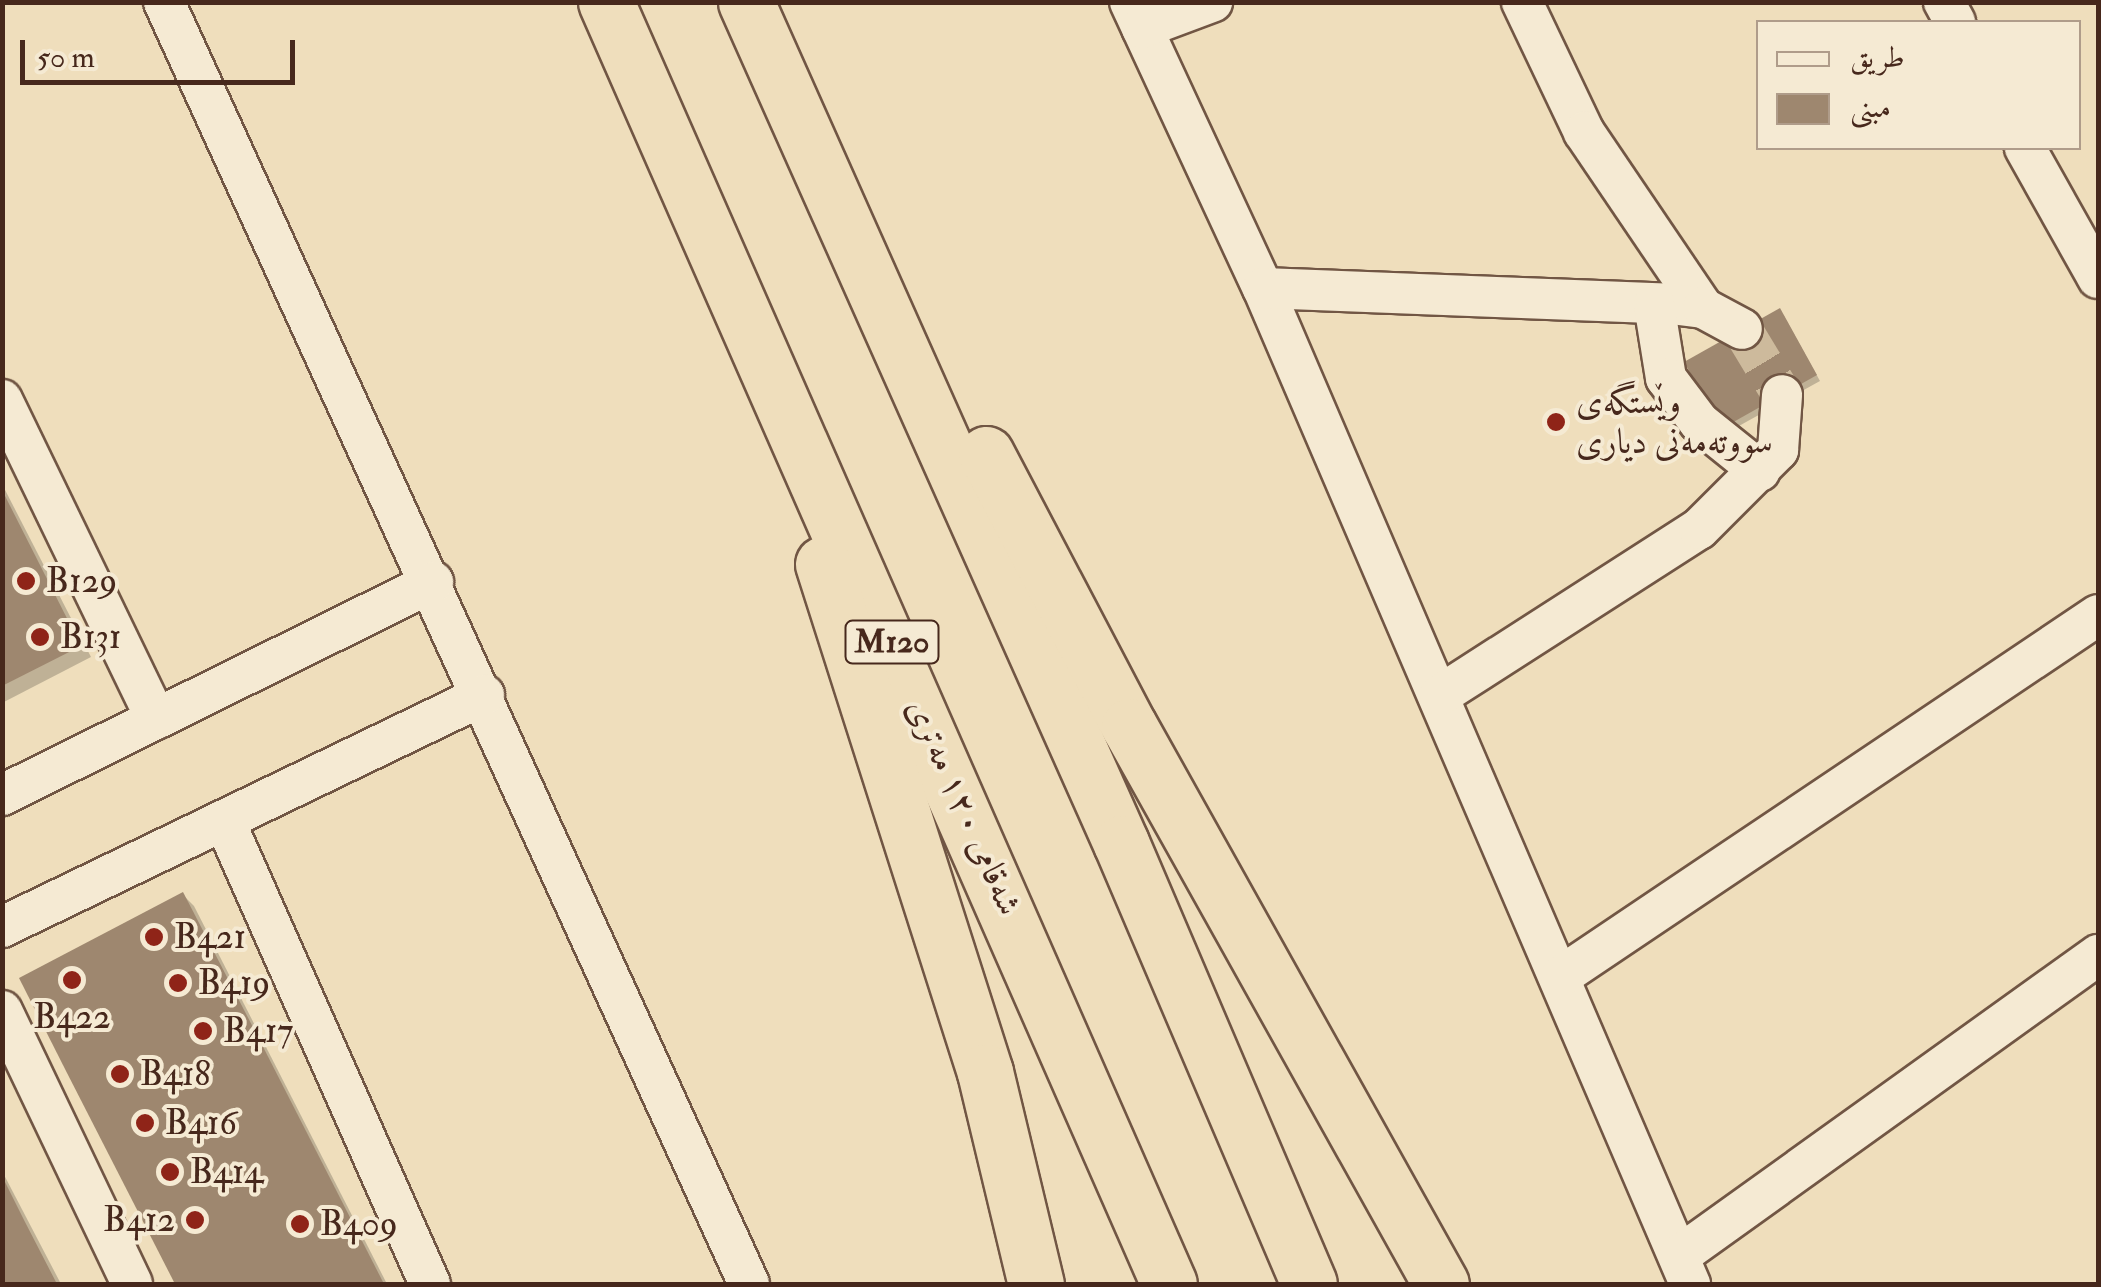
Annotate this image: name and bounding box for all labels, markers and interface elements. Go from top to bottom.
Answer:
scale bar [25,20,300,82]
legend [1756,20,2081,150]
text: 50 m [37,39,95,76]
text: طريق [1850,39,1905,76]
text: مبنى [1850,89,1891,126]
place label: وێستگەی سووتەمەنی دیاری [1576,381,1773,463]
marker: وێستگەی سووتەمەنی دیاری [1545,411,1567,433]
place label: B129 [46,560,117,602]
marker: B129 [15,570,37,592]
road number: M120 [844,615,940,669]
place label: B131 [60,616,121,658]
marker: B131 [29,626,51,648]
street label: شەقامی ١٢٠ مەتری [897,692,1031,922]
place label: B421 [174,916,246,958]
marker: B421 [143,926,165,948]
place label: B419 [198,962,270,1004]
marker: B422 [61,969,83,991]
marker: B419 [167,972,189,994]
place label: B422 [33,996,111,1038]
place label: B417 [223,1010,293,1052]
marker: B417 [192,1020,214,1042]
place label: B418 [140,1053,211,1095]
marker: B418 [109,1063,131,1085]
place label: B416 [165,1102,237,1144]
marker: B416 [134,1112,156,1134]
place label: B414 [190,1151,263,1193]
marker: B414 [159,1161,181,1183]
place label: B412 [103,1199,175,1241]
place label: B409 [320,1203,398,1245]
marker: B412 [184,1209,206,1231]
marker: B409 [289,1213,311,1235]

